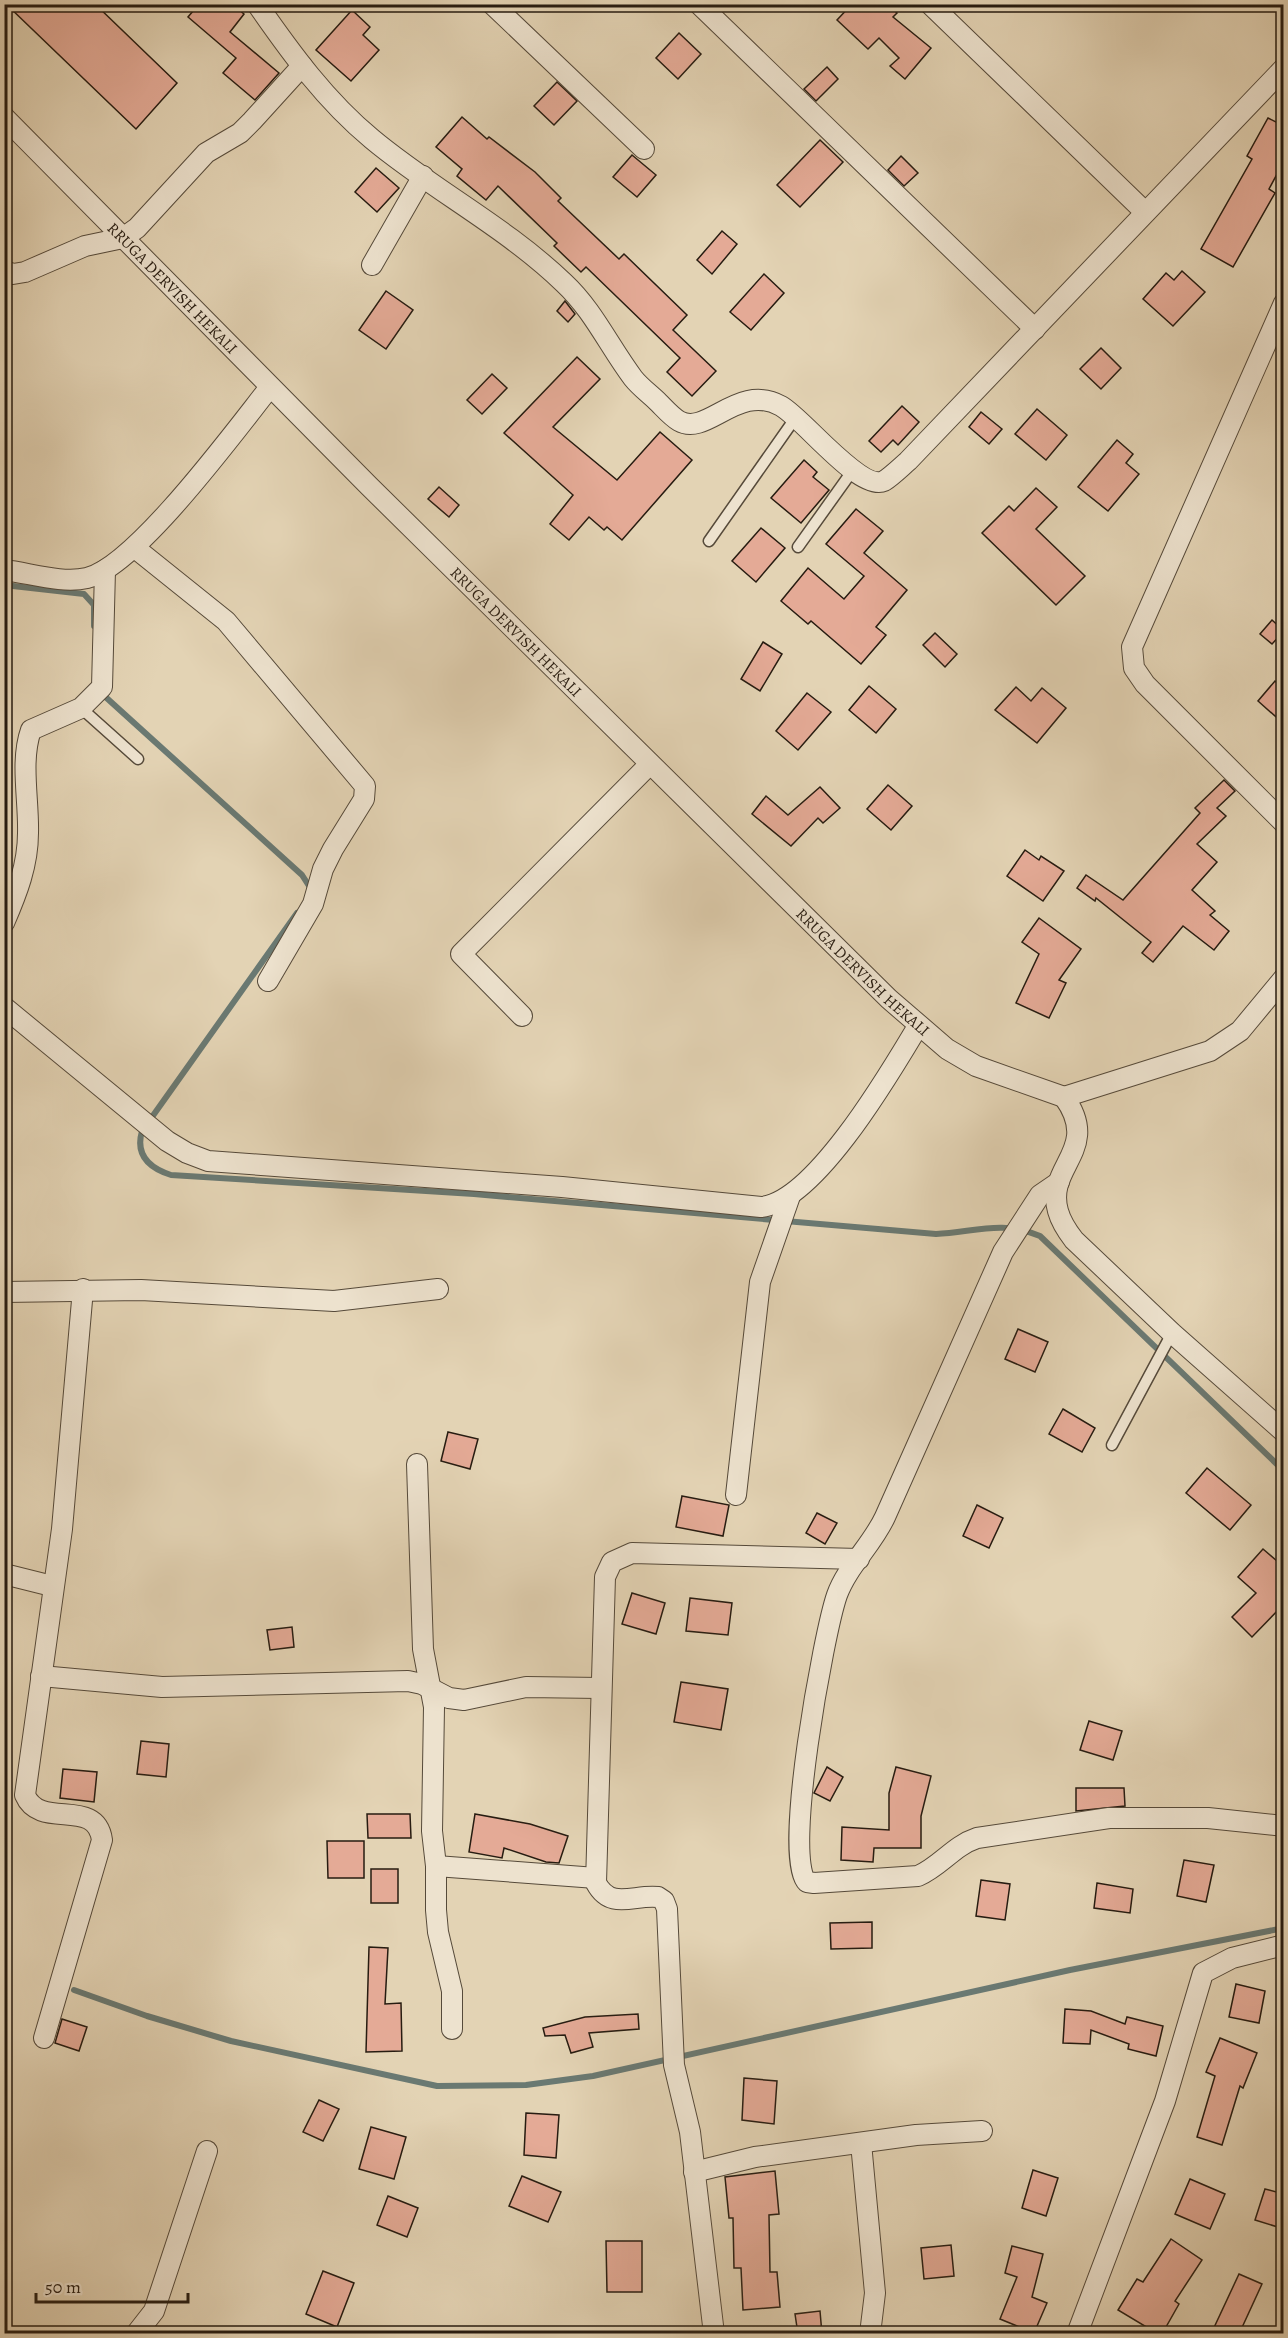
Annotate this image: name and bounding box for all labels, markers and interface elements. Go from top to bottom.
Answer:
street label: RRUGA DERVISH HEKALI [102,218,242,359]
street label: RRUGA DERVISH HEKALI [445,562,586,702]
street label: RRUGA DERVISH HEKALI [791,903,934,1041]
scale bar [36,2266,188,2304]
text: 50 m [45,2275,81,2299]

